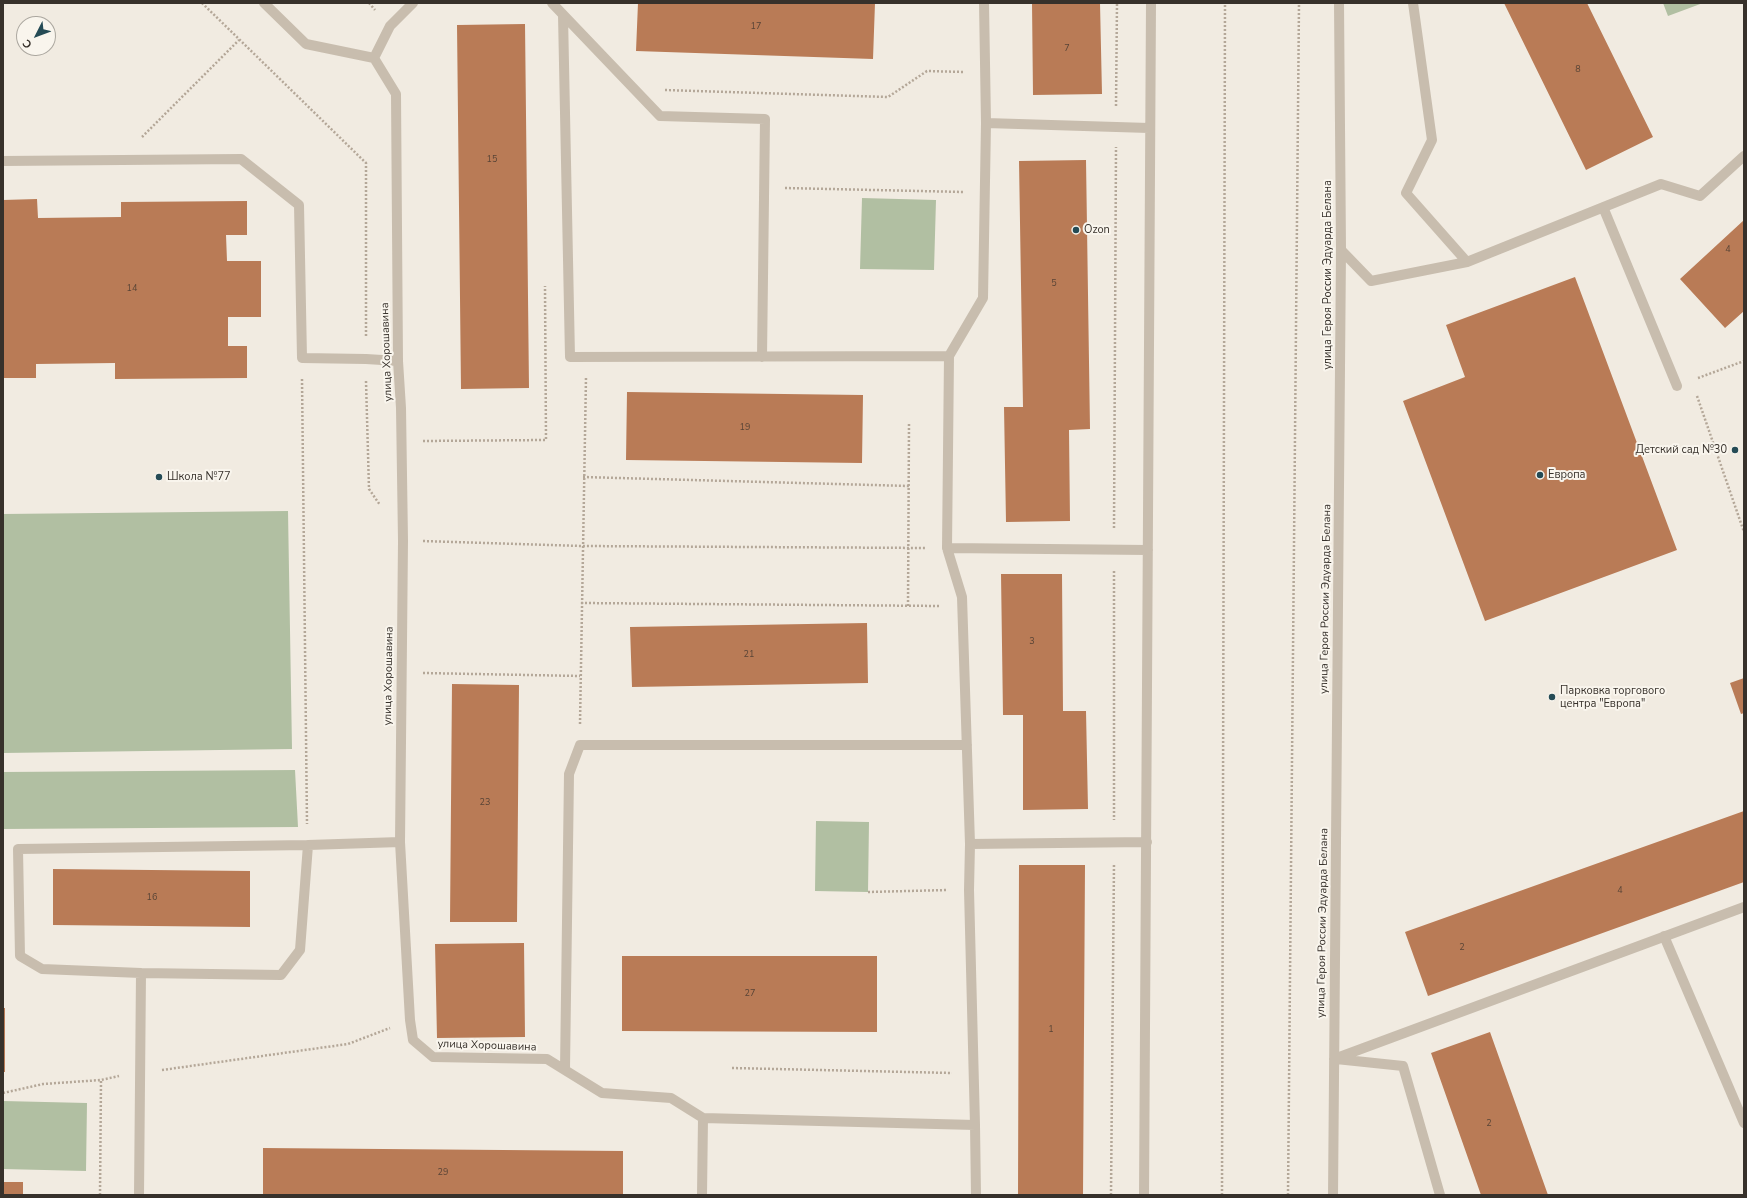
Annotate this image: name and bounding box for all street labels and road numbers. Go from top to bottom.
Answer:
street label: улица Героя России Эдуарда Белана [1321,180,1335,370]
street label: улица Хорошавина [379,302,395,402]
street label: улица Героя России Эдуарда Белана [1318,504,1334,694]
street label: улица Хорошавина [382,626,396,726]
street label: улица Героя России Эдуарда Белана [1315,828,1331,1018]
street label: улица Хорошавина [437,1038,537,1054]

